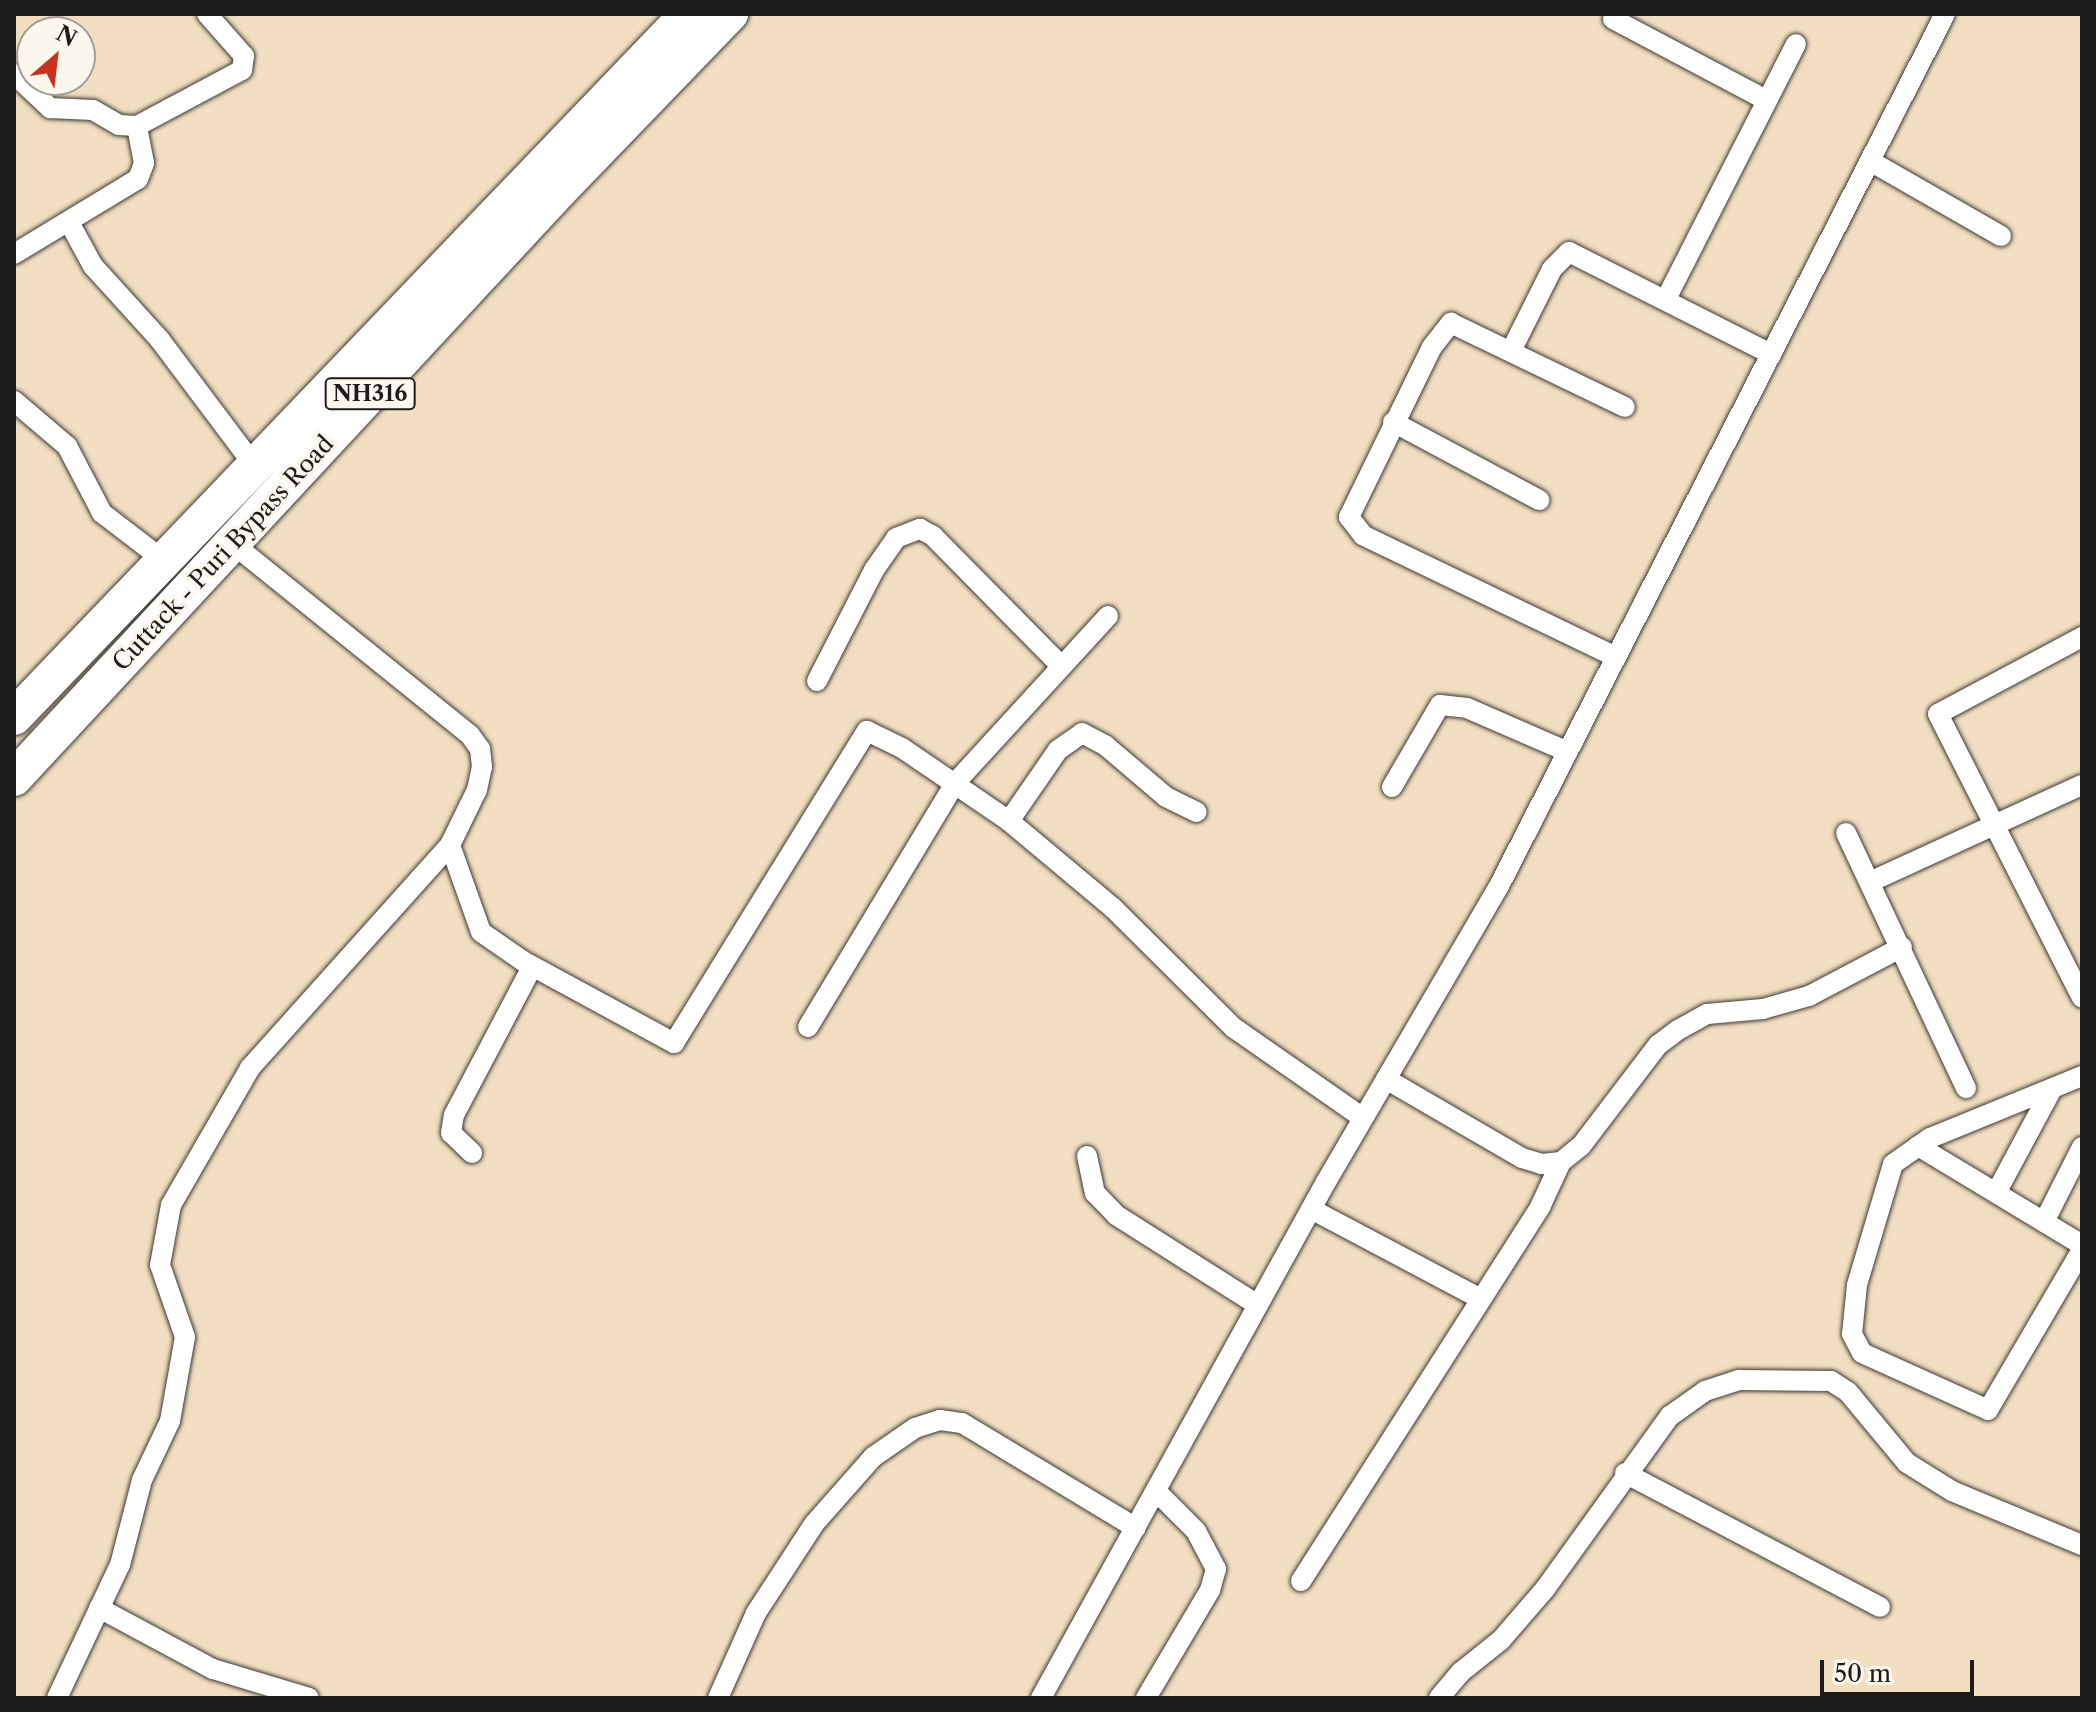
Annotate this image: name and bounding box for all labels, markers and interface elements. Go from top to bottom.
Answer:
north arrow [16,16,96,96]
text: N [52,20,81,53]
road number: NH316 [324,376,416,412]
street label: Cuttack - Puri Bypass Road [106,429,340,677]
scale bar [1824,1644,1978,1694]
text: 50 m [1834,1659,1891,1688]

